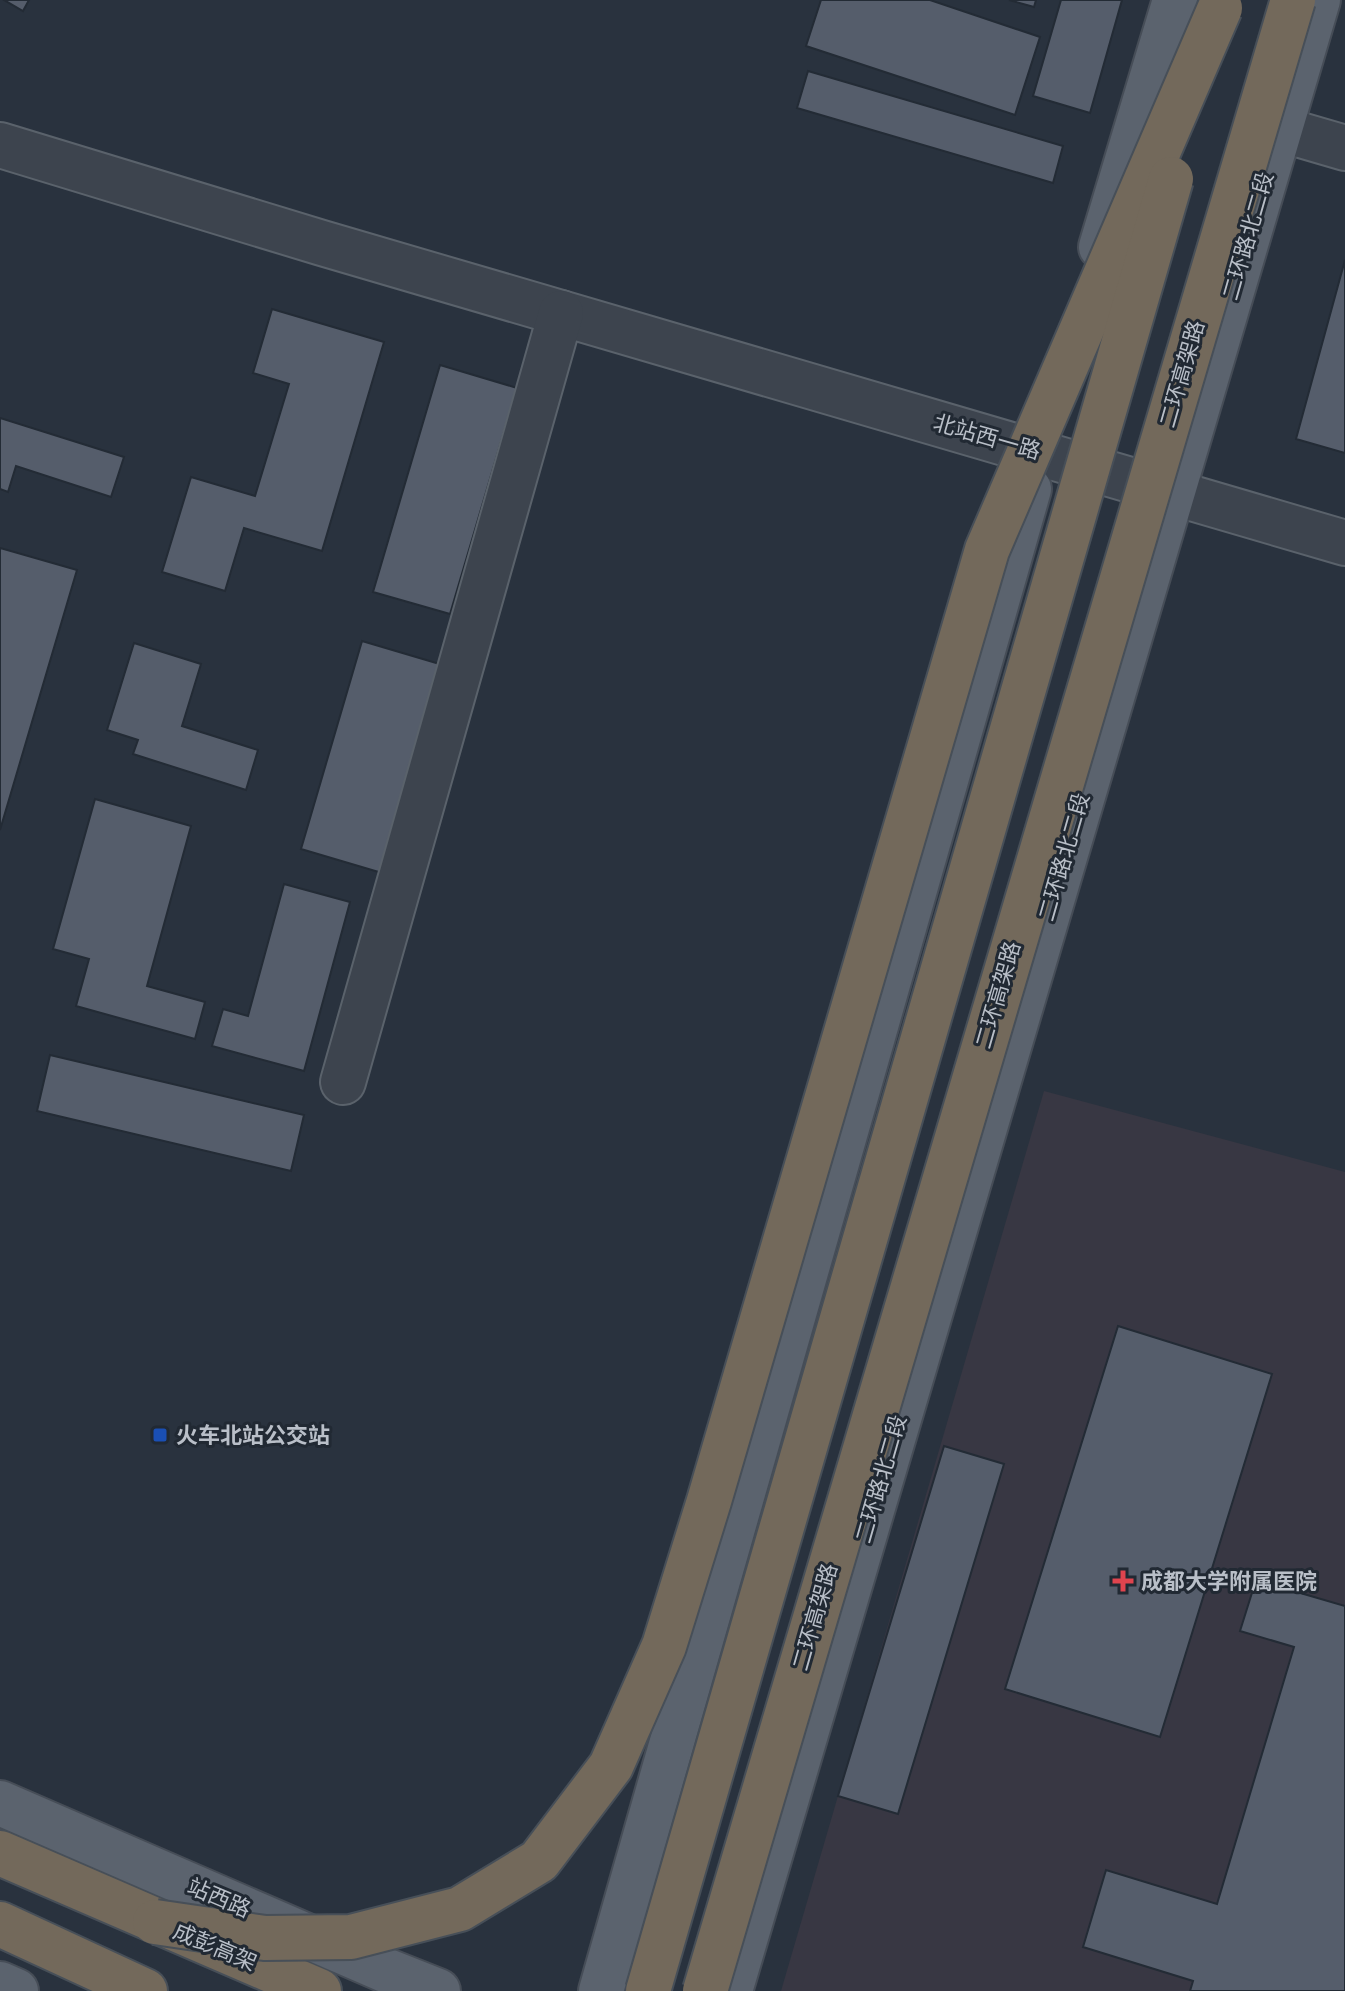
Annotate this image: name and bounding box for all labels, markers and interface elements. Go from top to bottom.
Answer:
street label: 二环路北二段 [1218,169,1278,303]
street label: 二环高架路 [1155,318,1209,430]
street label: 北站西一路 [931,410,1043,464]
street label: 二环路北二段 [1034,790,1094,924]
street label: 二环高架路 [971,939,1025,1051]
street label: 二环路北二段 [851,1412,911,1546]
place label: 火车北站公交站 [176,1423,330,1448]
marker: 火车北站公交站 [151,1426,169,1444]
street label: 二环高架路 [788,1561,842,1673]
place label: 成都大学附属医院 [1141,1569,1317,1594]
marker: 成都大学附属医院 [1112,1570,1134,1592]
street label: 站西路 [184,1874,254,1922]
street label: 成彭高架 [170,1918,260,1976]

